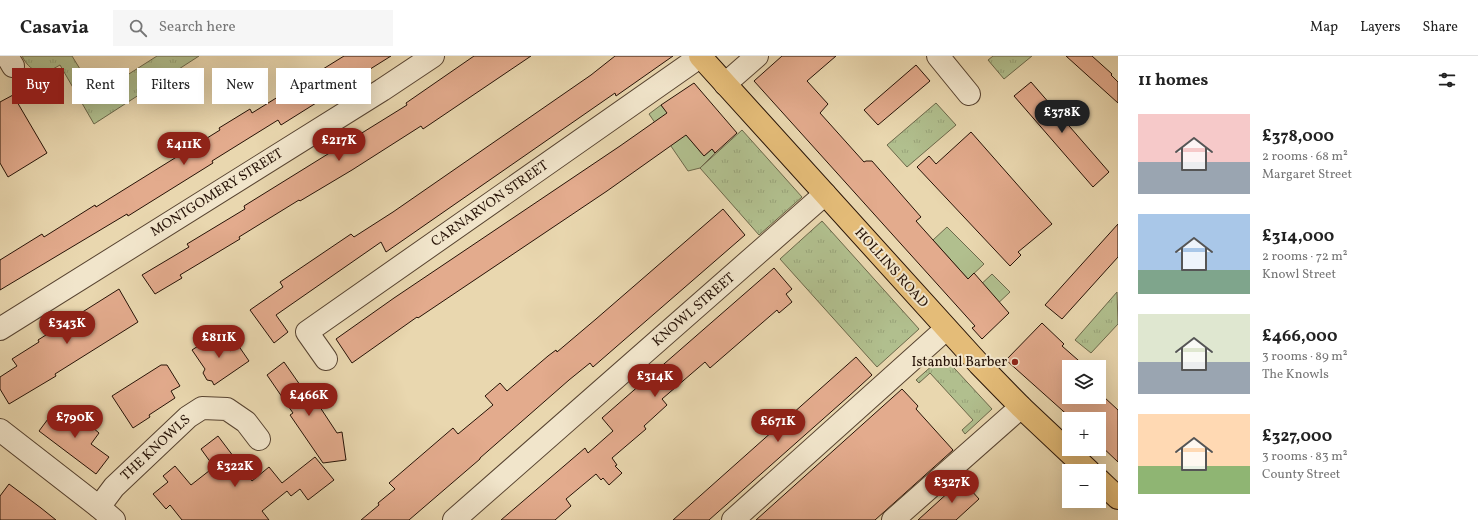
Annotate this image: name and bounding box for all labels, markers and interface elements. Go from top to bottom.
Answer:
search box [113,10,393,46]
text: Casavia [20,15,89,41]
icon: search [127,17,149,39]
text: Search here [159,17,236,38]
text: Map [1310,18,1338,37]
text: Layers [1360,18,1400,37]
text: Share [1422,18,1458,37]
chip: Buy [12,68,64,104]
chip: Rent [72,68,129,104]
chip: Filters [137,68,204,104]
chip: New [212,68,268,104]
chip: Apartment [276,68,371,104]
text: 11 homes [1138,69,1208,92]
icon: filters [1436,69,1458,91]
pin: £378K [1034,100,1090,134]
text: £378K [1044,104,1080,122]
text: £378,000 [1262,125,1334,148]
pin: £217K [311,128,367,162]
icon: home [1170,130,1218,178]
pin: £411K [156,132,212,166]
text: £217K [321,132,357,150]
text: £411K [166,136,202,154]
street label: MONTGOMERY STREET [147,144,287,242]
text: 2 rooms · 68 m² [1262,148,1348,166]
street label: CARNARVON STREET [428,156,552,252]
text: Margaret Street [1262,166,1352,184]
street label: HOLLINS ROAD [850,224,932,312]
text: £314,000 [1262,225,1334,248]
icon: home [1170,230,1218,278]
text: 2 rooms · 72 m² [1262,248,1348,266]
text: Knowl Street [1262,266,1336,284]
street label: KNOWL STREET [649,269,739,351]
pin: £343K [39,311,95,345]
text: £343K [48,315,86,333]
pin: £811K [191,325,247,359]
text: £466,000 [1262,325,1337,348]
text: £811K [202,329,236,347]
icon: home [1170,330,1218,378]
text: 3 rooms · 89 m² [1262,348,1348,366]
place label: Istanbul Barber [912,353,1007,372]
marker: Istanbul Barber [1010,357,1020,367]
map controls [1062,360,1106,508]
button: layers [1062,360,1106,404]
pin: £314K [627,364,683,398]
text: The Knowls [1262,366,1329,384]
text: £314K [637,368,673,386]
pin: £466K [281,383,337,417]
text: £466K [289,387,329,405]
pin: £790K [47,405,103,439]
text: £790K [56,409,94,427]
pin: £671K [750,409,806,443]
street label: THE KNOWLS [117,411,195,485]
button: + [1062,412,1106,456]
text: £671K [760,413,796,431]
text: £327,000 [1262,425,1332,448]
icon: home [1170,430,1218,478]
text: 3 rooms · 83 m² [1262,448,1348,466]
pin: £322K [207,454,263,488]
text: £322K [216,458,254,476]
button: − [1062,464,1106,508]
text: County Street [1262,466,1340,484]
pin: £327K [924,470,980,504]
text: £327K [934,474,970,492]

